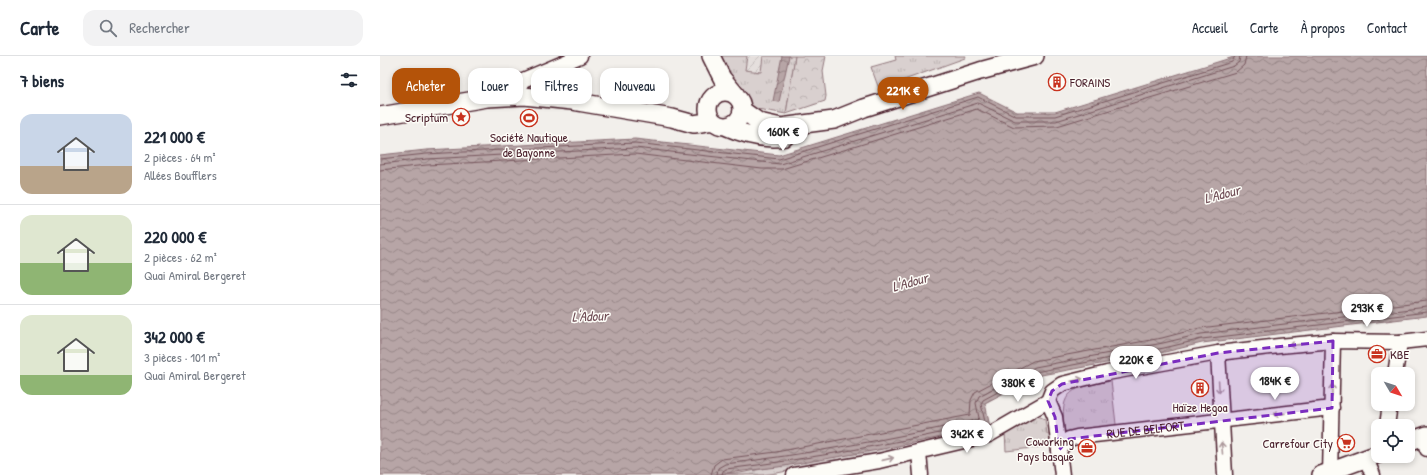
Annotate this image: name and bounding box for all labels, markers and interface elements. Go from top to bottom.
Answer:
search box [83,10,363,46]
text: Carte [20,15,59,41]
icon: search [97,17,119,39]
text: Rechercher [129,17,190,38]
text: Accueil [1192,18,1228,37]
text: Carte [1250,18,1279,37]
text: À propos [1301,18,1345,37]
text: Contact [1367,18,1407,37]
chip: Acheter [392,68,460,104]
chip: Louer [468,68,523,104]
chip: Filtres [531,68,592,104]
chip: Nouveau [600,68,669,104]
text: 7 biens [20,69,64,92]
icon: filters [338,69,360,91]
building icon: FORAINS [1047,72,1067,92]
place label: FORAINS [1069,73,1110,91]
pin: 221K € [870,77,936,111]
text: 221K € [887,81,919,99]
place icon: Scriptum [451,107,471,127]
place label: Scriptum [405,108,448,126]
sports icon: Société Nautique de Bayonne [519,108,539,128]
pin: 160K € [750,118,816,152]
text: 160K € [767,122,799,140]
text: 221 000 € [144,125,205,148]
place label: Société Nautique de Bayonne [490,128,568,161]
icon: home [52,130,100,178]
text: 2 pièces · 64 m² [144,148,215,166]
text: Allées Boufflers [144,166,217,184]
water label: L'Adour [1202,179,1243,207]
text: 220 000 € [144,225,206,248]
icon: home [52,231,100,279]
text: 2 pièces · 62 m² [144,248,217,266]
text: Quai Amiral Bergeret [144,266,246,284]
water label: L'Adour [890,267,932,296]
pin: 293K € [1334,294,1400,328]
text: 293K € [1351,298,1383,316]
water label: L'Adour [571,305,610,326]
text: 342 000 € [144,325,205,348]
icon: home [52,331,100,379]
one-way arrow [1289,341,1302,349]
office icon: KBE [1367,344,1387,364]
place label: KBE [1390,345,1409,363]
pin: 220K € [1103,346,1169,380]
text: 3 pièces · 101 m² [144,348,220,366]
text: 220K € [1119,350,1153,368]
text: Quai Amiral Bergeret [144,366,246,384]
pin: 184K € [1242,367,1308,401]
north arrow [1371,367,1415,411]
map controls [1371,367,1415,463]
pin: 380K € [985,369,1051,403]
text: 184K € [1259,371,1291,389]
text: 380K € [1001,373,1035,391]
one-way arrow [1070,376,1083,383]
building icon: Haïze Hegoa [1190,378,1210,398]
one-way arrow [1216,380,1223,393]
one-way arrow [1328,384,1336,397]
place label: Haïze Hegoa [1172,398,1228,416]
one-way arrow [1273,410,1286,418]
street label: RUE DE BELFORT [1106,416,1186,443]
button: locate [1371,419,1415,463]
pin: 342K € [934,420,1000,454]
text: 342K € [951,424,983,442]
place label: Coworking Pays basque [1017,432,1074,465]
supermarket icon: Carrefour City [1336,433,1356,453]
place label: Carrefour City [1262,434,1333,452]
office icon: Coworking Pays basque [1077,438,1097,458]
one-way arrow [1219,442,1226,455]
one-way arrow [881,454,894,462]

